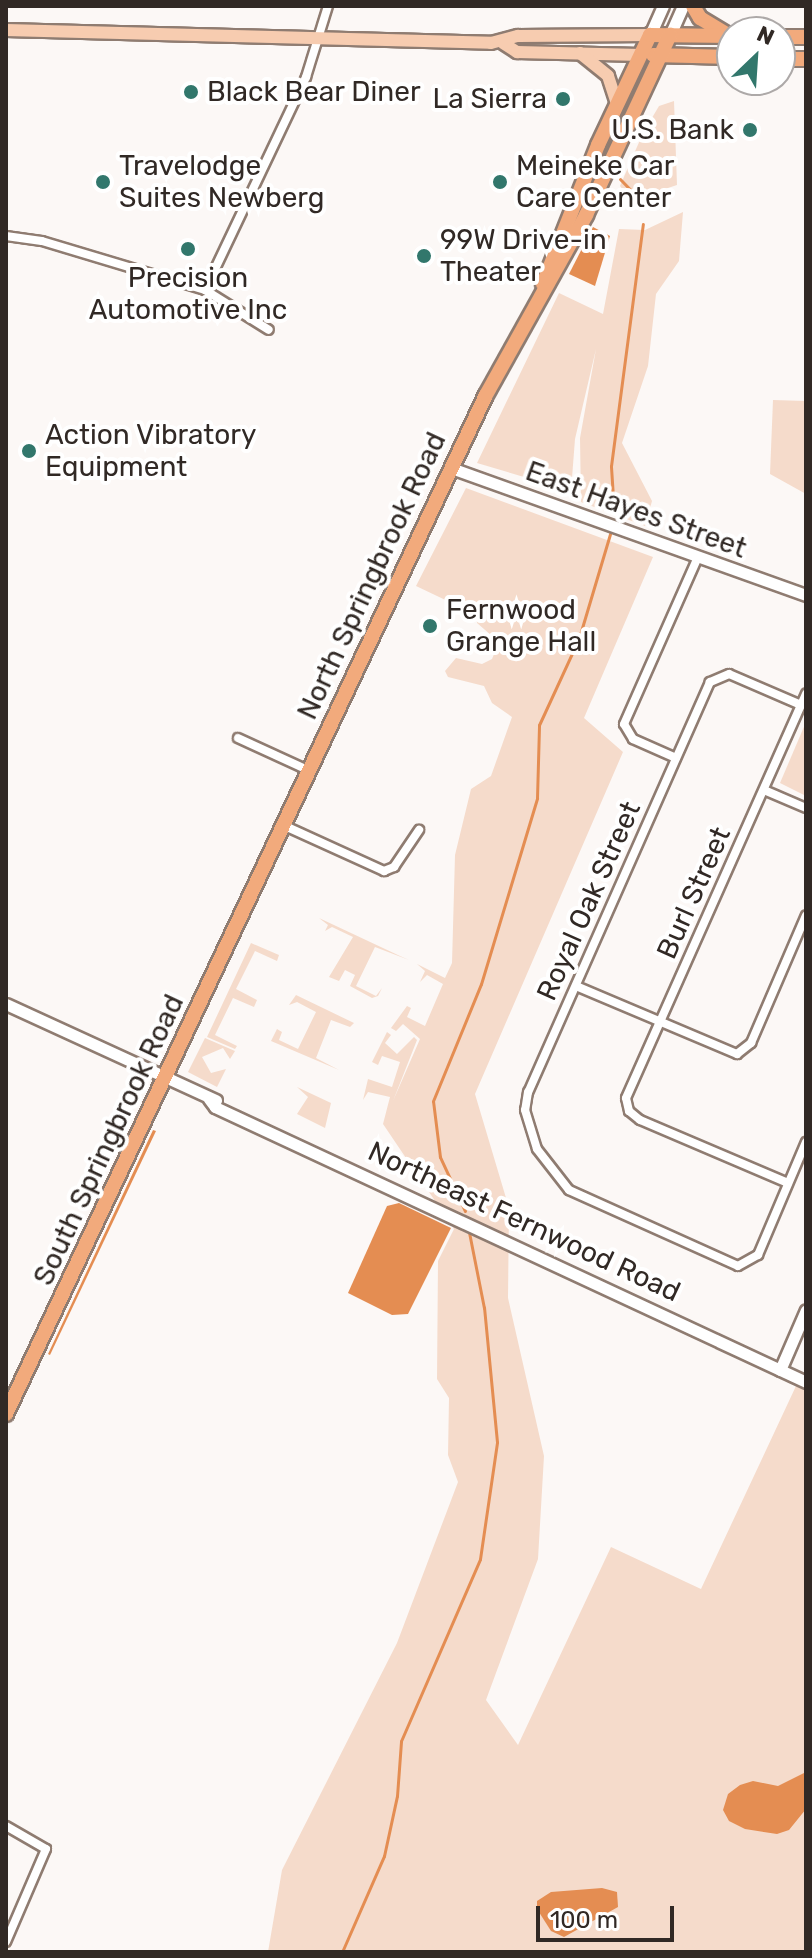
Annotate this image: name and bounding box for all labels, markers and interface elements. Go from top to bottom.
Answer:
north arrow [716,16,796,96]
text: N [753,20,778,51]
place label: Black Bear Diner [207,75,421,109]
place label: La Sierra [433,82,547,116]
marker: Black Bear Diner [182,83,200,101]
marker: La Sierra [554,90,572,108]
place label: U.S. Bank [611,113,734,147]
marker: U.S. Bank [741,121,759,139]
place label: Travelodge Suites Newberg [119,149,324,215]
place label: Meineke Car Care Center [516,149,674,215]
marker: Travelodge Suites Newberg [94,173,112,191]
marker: Meineke Car Care Center [491,173,509,191]
place label: 99W Drive-in Theater [440,223,607,289]
marker: Precision Automotive Inc [179,240,197,258]
marker: 99W Drive-in Theater [415,247,433,265]
place label: Precision Automotive Inc [89,261,287,327]
place label: Action Vibratory Equipment [45,418,257,484]
street label: North Springbrook Road [291,427,453,725]
marker: Action Vibratory Equipment [20,442,38,460]
street label: East Hayes Street [521,454,751,566]
place label: Fernwood Grange Hall [446,593,596,659]
marker: Fernwood Grange Hall [421,617,439,635]
street label: Royal Oak Street [530,796,648,1006]
street label: Burl Street [650,822,738,964]
street label: South Springbrook Road [27,989,191,1291]
street label: Northeast Fernwood Road [363,1135,685,1309]
scale bar [540,1890,678,1940]
text: 100 m [550,1906,618,1934]

